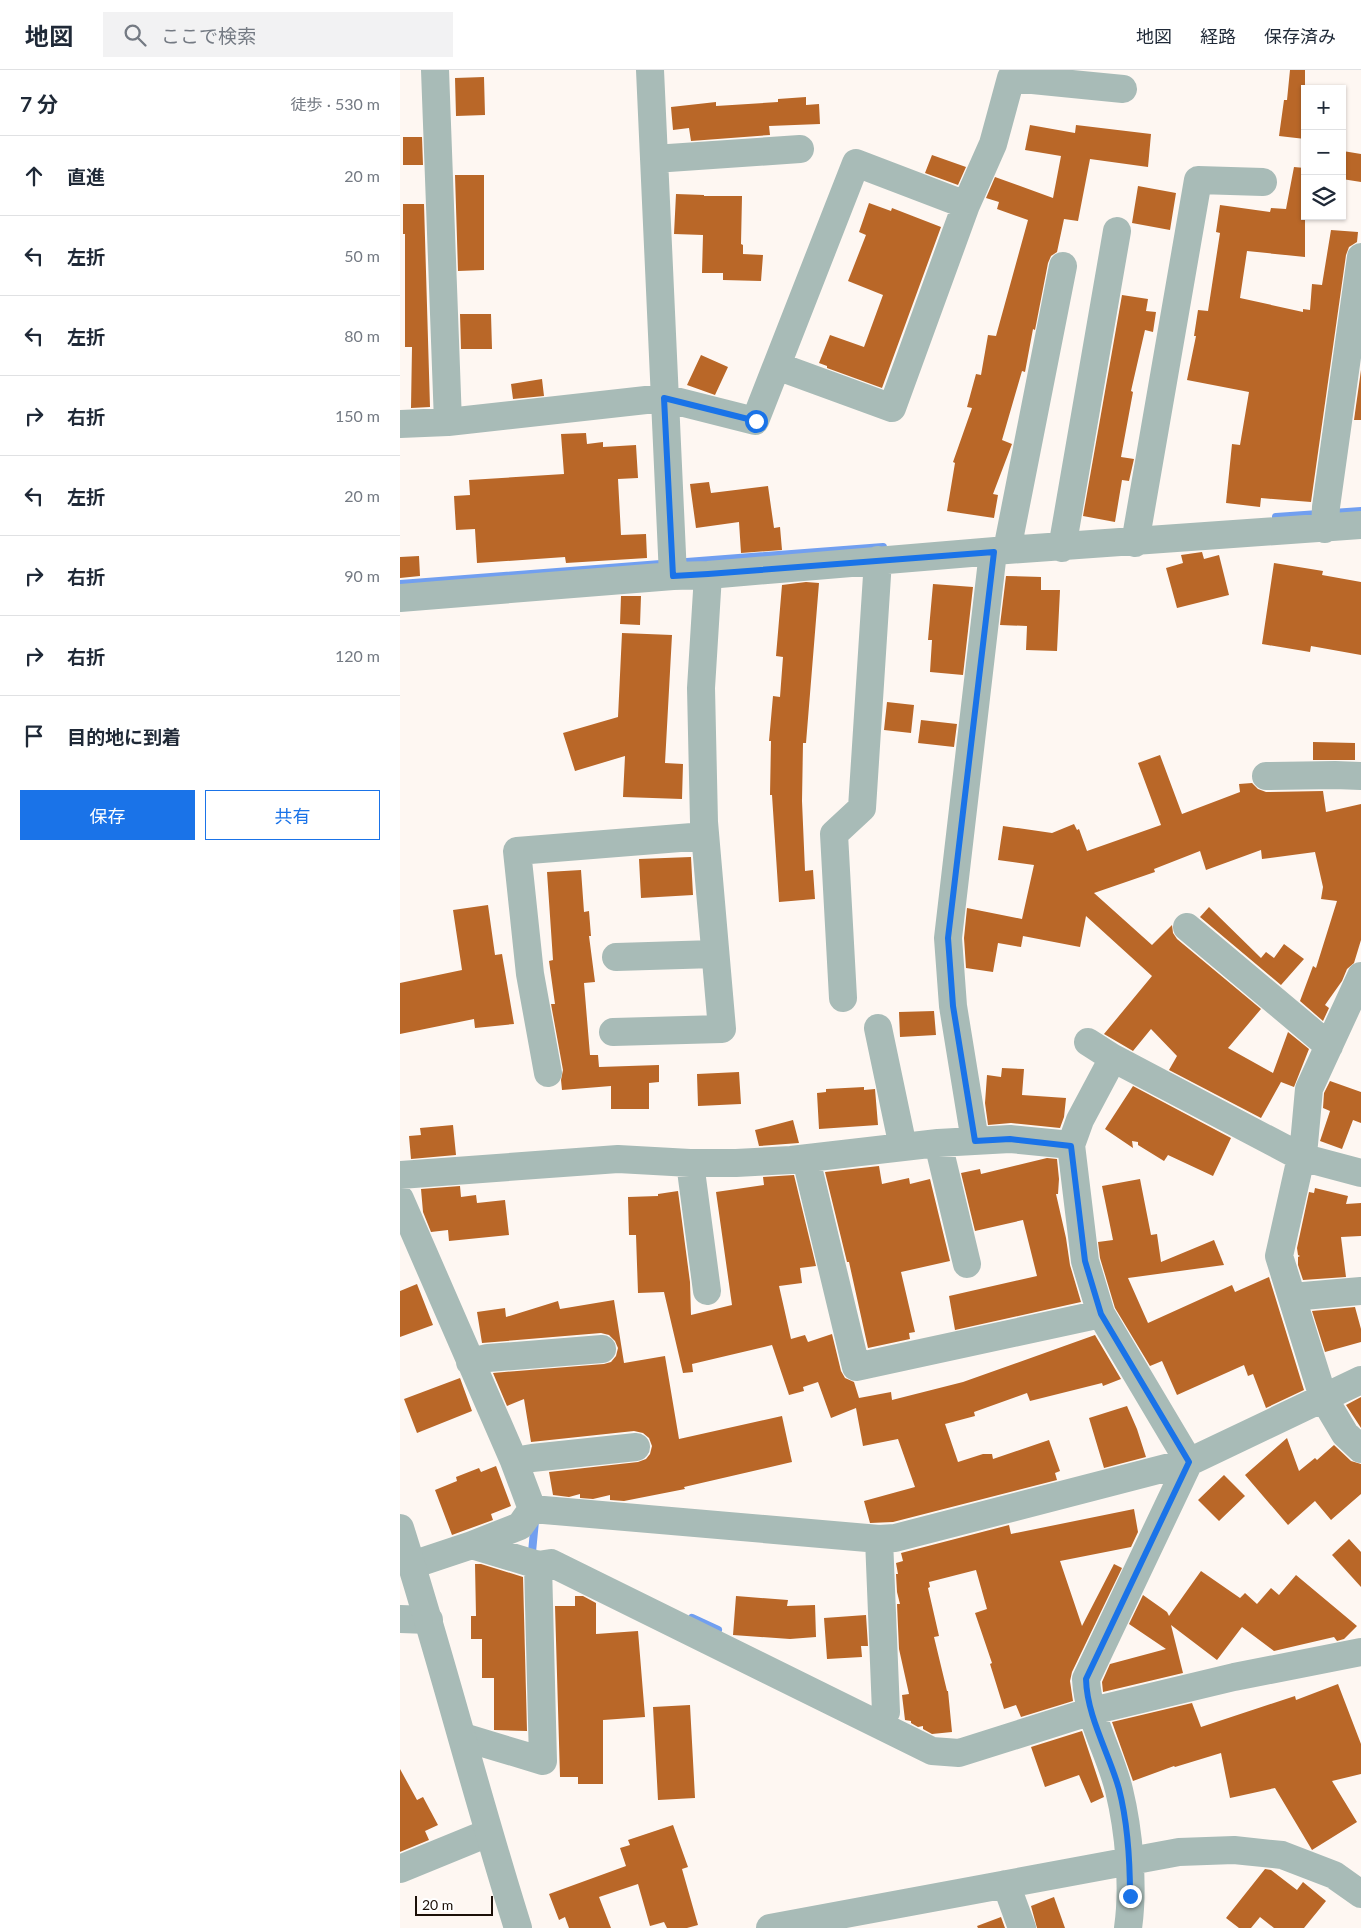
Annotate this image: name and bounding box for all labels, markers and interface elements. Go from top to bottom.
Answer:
search box [103,12,453,57]
text: 地図 [25,21,73,50]
icon: search [121,21,149,49]
text: ここで検索 [161,24,256,47]
text: 地図 [1136,25,1172,47]
text: 経路 [1200,25,1236,47]
text: 保存済み [1264,25,1336,47]
map controls [1301,85,1346,220]
button: + [1301,85,1346,130]
text: 7 分 [20,91,58,116]
text: 徒歩 · 530 m [291,94,380,113]
button: − [1301,130,1346,175]
icon: ahead [20,162,48,190]
text: 直進 [67,165,105,188]
text: 20 m [344,166,380,185]
button: layers [1301,175,1346,220]
icon: left [20,242,48,270]
text: 左折 [67,245,105,268]
text: 50 m [344,246,380,265]
icon: left [20,322,48,350]
text: 左折 [67,325,105,348]
text: 80 m [344,326,380,345]
icon: right [20,402,48,430]
text: 右折 [67,405,105,428]
text: 150 m [335,406,380,425]
route start [745,410,768,433]
icon: left [20,482,48,510]
text: 左折 [67,485,105,508]
text: 20 m [344,486,380,505]
icon: right [20,562,48,590]
text: 右折 [67,565,105,588]
text: 90 m [344,566,380,585]
icon: right [20,642,48,670]
text: 右折 [67,645,105,668]
text: 120 m [335,646,380,665]
icon: arrive [20,722,48,750]
text: 目的地に到着 [67,725,181,748]
button: 保存 [20,790,195,840]
button: 共有 [205,790,380,840]
route end [1119,1885,1142,1908]
scale bar [415,1893,492,1916]
text: 20 m [422,1896,453,1913]

